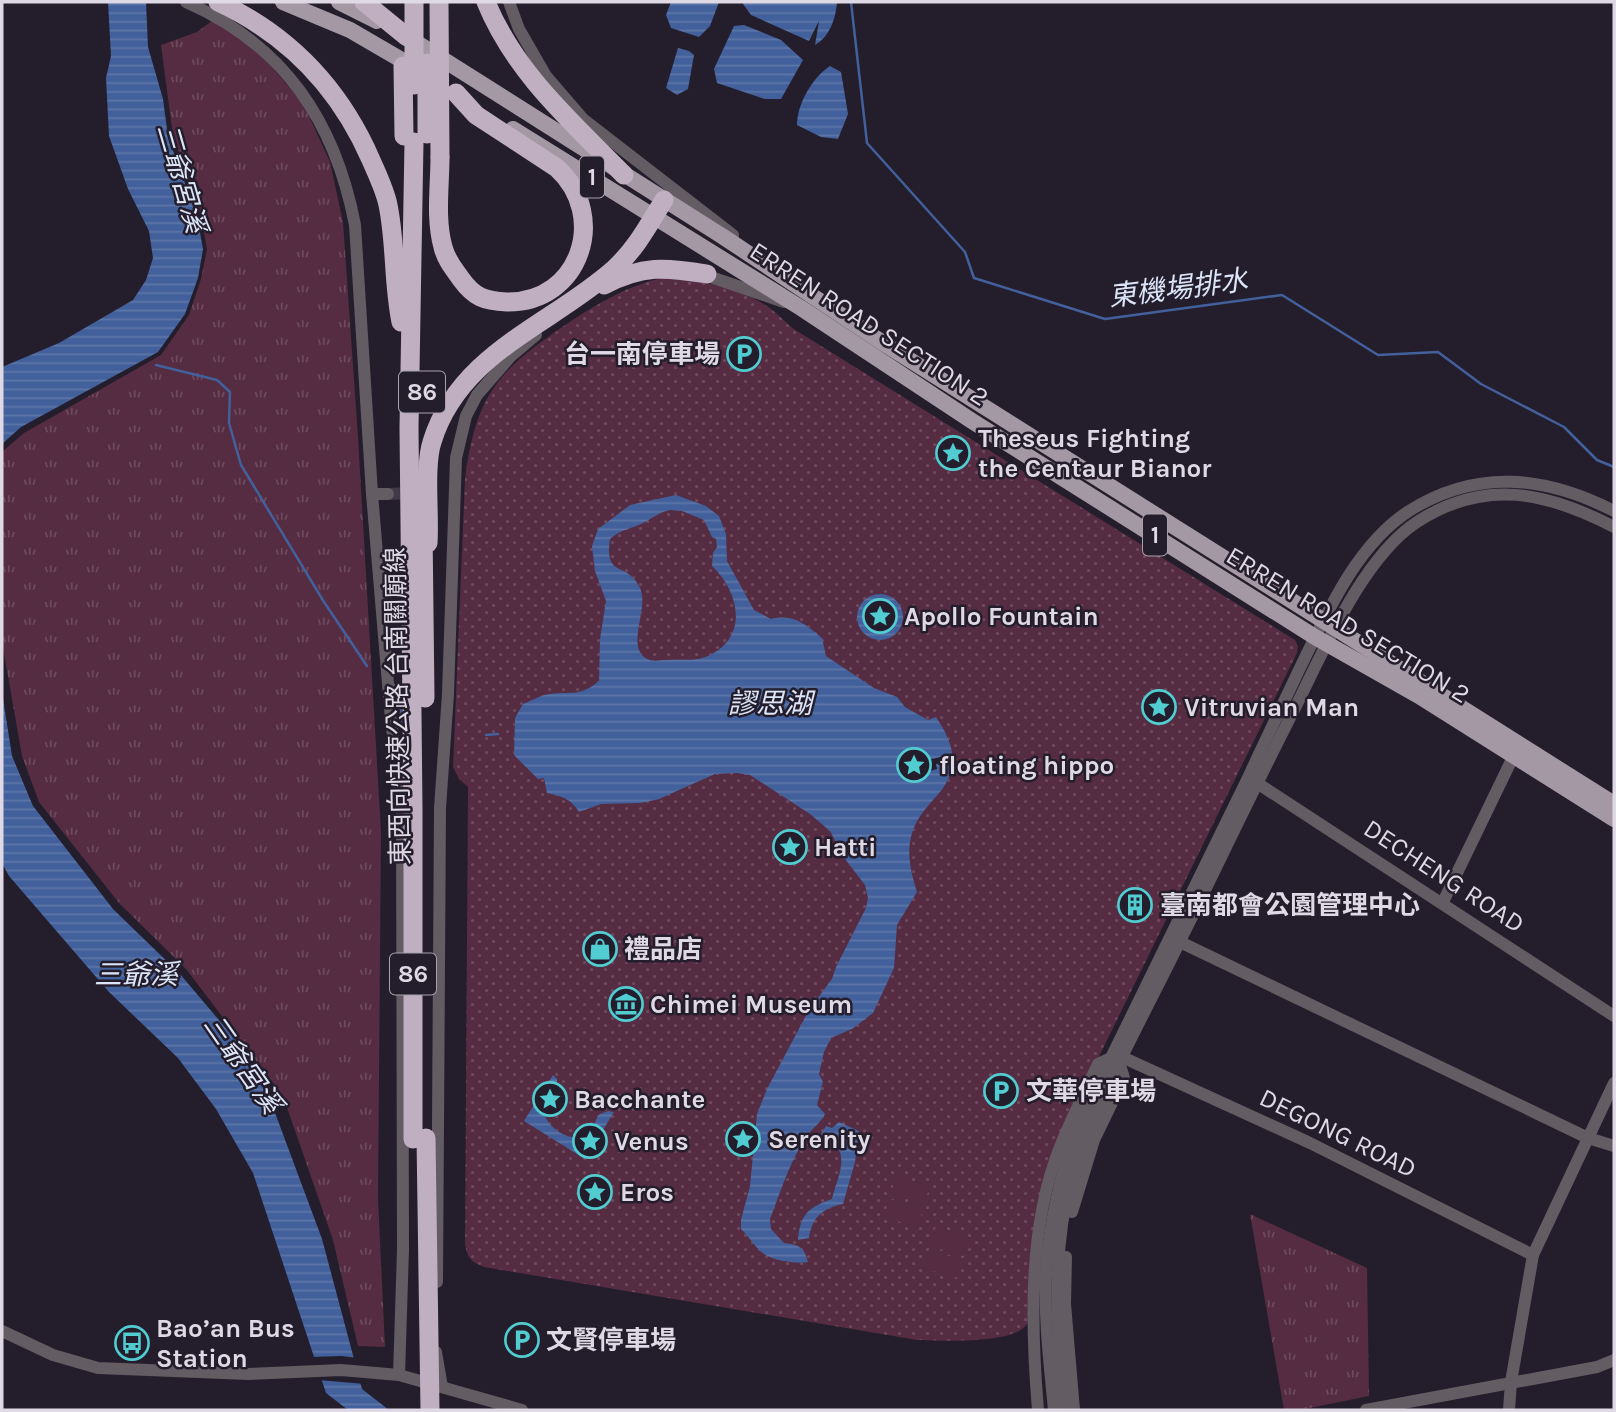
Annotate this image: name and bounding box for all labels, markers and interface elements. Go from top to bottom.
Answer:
water label: 三爺宮溪 [151,120,214,240]
road number: 1 [580,156,604,197]
street label: ERREN ROAD SECTION 2 [744,235,994,413]
water label: 東機場排水 [1107,263,1251,313]
parking icon: 台一南停車場 [725,335,763,373]
place label: 台一南停車場 [564,339,720,370]
road number: 86 [399,372,445,412]
place label: Theseus Fighting the Centaur Bianor [978,423,1212,484]
place icon: Theseus Fighting the Centaur Bianor [934,434,972,472]
road number: 1 [1143,514,1167,556]
street label: ERREN ROAD SECTION 2 [1221,540,1475,710]
street label: 東西向快速公路 台南關廟線 [380,547,416,865]
place icon: Apollo Fountain [861,597,899,635]
place label: Apollo Fountain [904,601,1099,632]
water label: 謬思湖 [728,687,816,720]
place icon: Vitruvian Man [1140,688,1178,726]
place label: Vitruvian Man [1184,692,1359,723]
place icon: floating hippo [895,746,933,784]
place label: floating hippo [939,750,1114,781]
street label: DECHENG ROAD [1358,813,1530,939]
place icon: Hatti [771,828,809,866]
place label: Hatti [814,832,877,863]
building icon: 臺南都會公園管理中心 [1116,886,1154,924]
place label: 臺南都會公園管理中心 [1160,890,1420,921]
shop icon: 禮品店 [581,930,619,968]
place label: 禮品店 [624,934,702,965]
road number: 86 [390,954,436,994]
water label: 三爺溪 [94,958,182,991]
museum icon: Chimei Museum [607,985,645,1023]
place label: Chimei Museum [650,989,852,1020]
water label: 三爺宮溪 [197,1009,291,1123]
parking icon: 文華停車場 [982,1072,1020,1110]
place label: 文華停車場 [1026,1076,1156,1107]
place icon: Bacchante [531,1080,569,1118]
street label: DEGONG ROAD [1254,1082,1422,1184]
place label: Bacchante [574,1084,705,1115]
place icon: Serenity [724,1120,762,1158]
place icon: Venus [571,1122,609,1160]
place label: Serenity [768,1124,870,1155]
place label: Venus [614,1126,689,1157]
place icon: Eros [576,1173,614,1211]
place label: Eros [620,1177,674,1208]
place label: Bao’an Bus Station [156,1313,295,1374]
parking icon: 文賢停車場 [503,1321,541,1359]
bus stop icon: Bao’an Bus Station [113,1324,151,1362]
place label: 文賢停車場 [546,1325,676,1356]

